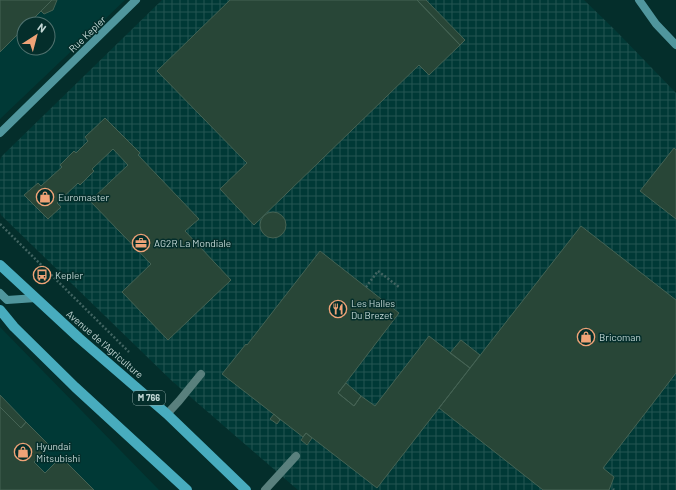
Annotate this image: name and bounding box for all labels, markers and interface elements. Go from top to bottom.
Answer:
street label: Rue Kepler [66,13,108,55]
north arrow [16,16,56,56]
text: N [35,20,49,35]
shop icon: Euromaster [35,187,55,207]
place label: Euromaster [58,191,109,203]
office icon: AG2R La Mondiale [131,233,151,253]
place label: AG2R La Mondiale [154,237,231,249]
bus stop icon: Kepler [32,265,52,285]
place label: Kepler [55,269,83,281]
place label: Les Halles Du Brezet [351,297,395,321]
restaurant icon: Les Halles Du Brezet [328,299,348,319]
street label: Avenue de l'Agriculture [64,307,146,381]
shop icon: Bricoman [576,327,596,347]
place label: Bricoman [599,331,641,343]
road number: M 766 [133,391,165,405]
place label: Hyundai Mitsubishi [36,440,80,464]
shop icon: Hyundai Mitsubishi [13,442,33,462]

